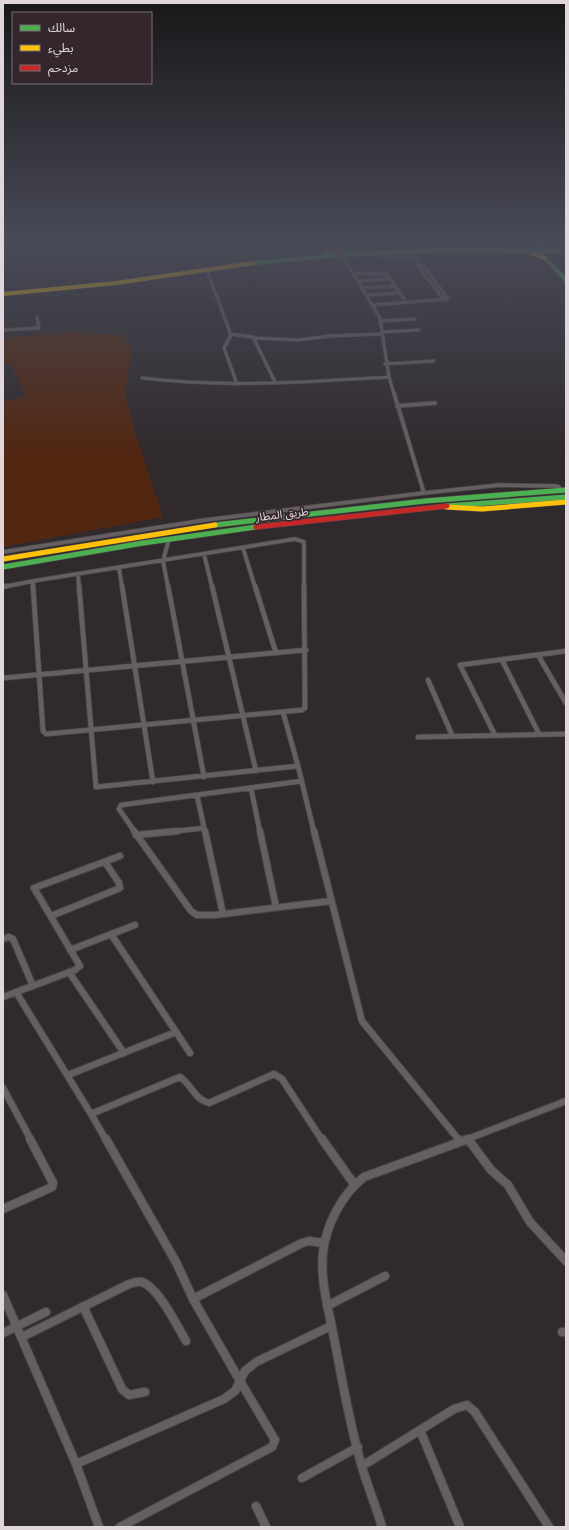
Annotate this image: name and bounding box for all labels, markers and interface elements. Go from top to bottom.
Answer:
legend [12,12,152,84]
text: سالك [48,19,75,36]
text: بطيء [48,39,74,58]
text: مزدحم [48,59,78,77]
street label: طريق المطار [254,503,309,524]

